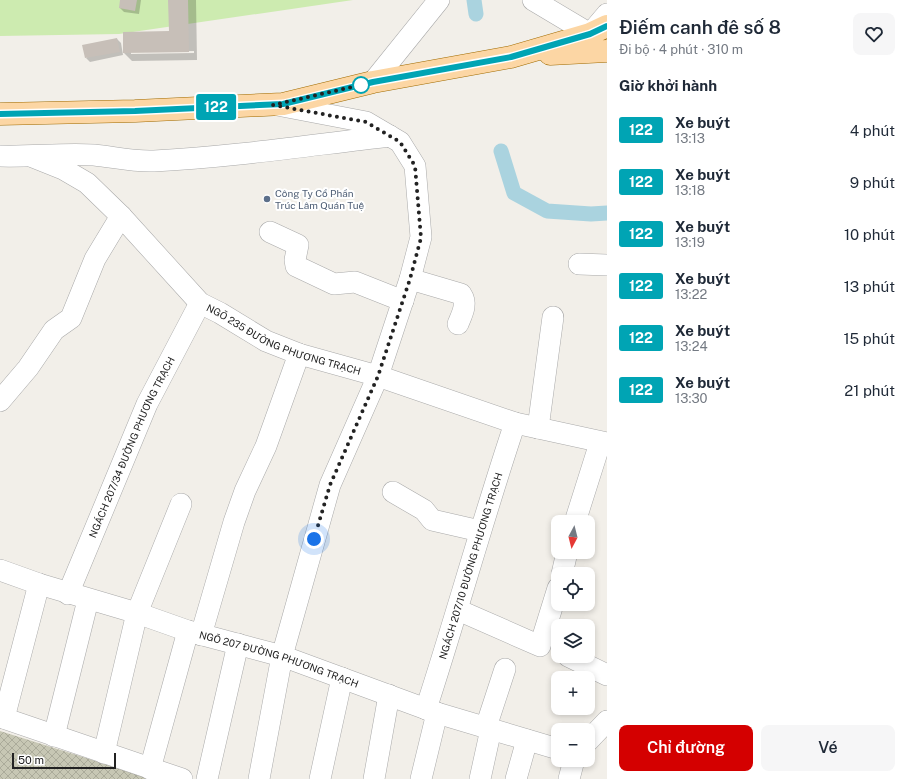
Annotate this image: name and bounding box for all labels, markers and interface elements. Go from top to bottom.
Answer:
button: heart [853,13,895,55]
text: Điếm canh đê số 8 [619,16,781,38]
text: Đi bộ · 4 phút · 310 m [619,42,743,57]
unlabelled marker [352,76,370,94]
text: Giờ khởi hành [619,77,717,94]
line badge: 122 [193,94,239,120]
text: 122 [204,99,228,115]
text: Xe buýt [675,114,730,131]
text: 122 [629,122,653,138]
text: 4 phút [850,122,895,139]
text: 13:13 [675,131,705,146]
text: Xe buýt [675,166,730,183]
text: 122 [629,174,653,190]
text: 9 phút [850,174,895,191]
text: 13:18 [675,183,705,198]
place label: Công Ty Cổ Phần Trúc Lâm Quán Tuệ [275,187,365,211]
marker: Công Ty Cổ Phần Trúc Lâm Quán Tuệ [262,194,272,204]
text: Xe buýt [675,218,730,235]
text: 122 [629,226,653,242]
text: 10 phút [844,226,895,243]
text: 13:19 [675,235,705,250]
text: Xe buýt [675,270,730,287]
text: 122 [629,278,653,294]
text: 13 phút [844,278,895,295]
text: 13:22 [675,287,707,302]
street label: NGÕ 235 ĐƯỜNG PHƯƠNG TRẠCH [205,301,362,377]
text: Xe buýt [675,322,730,339]
text: 122 [629,330,653,346]
text: 15 phút [844,330,895,347]
text: 13:24 [675,339,708,354]
street label: NGÁCH 207/34 ĐƯỜNG PHƯƠNG TRẠCH [86,355,177,539]
text: Xe buýt [675,374,730,391]
text: 122 [629,382,653,398]
text: 21 phút [844,382,895,399]
text: 13:30 [675,391,707,406]
street label: NGÁCH 207/10 ĐƯỜNG PHƯƠNG TRẠCH [436,471,504,660]
north arrow [551,515,595,559]
map controls [551,515,595,767]
your location [304,529,324,549]
button: locate [551,567,595,611]
button: layers [551,619,595,663]
street label: NGÕ 207 ĐƯỜNG PHƯƠNG TRẠCH [198,628,360,690]
button: + [551,671,595,715]
button: − [551,723,595,767]
button: Chỉ đường [619,725,753,771]
button: Vé [761,725,895,771]
scale bar [12,751,116,770]
text: 50 m [18,754,44,766]

